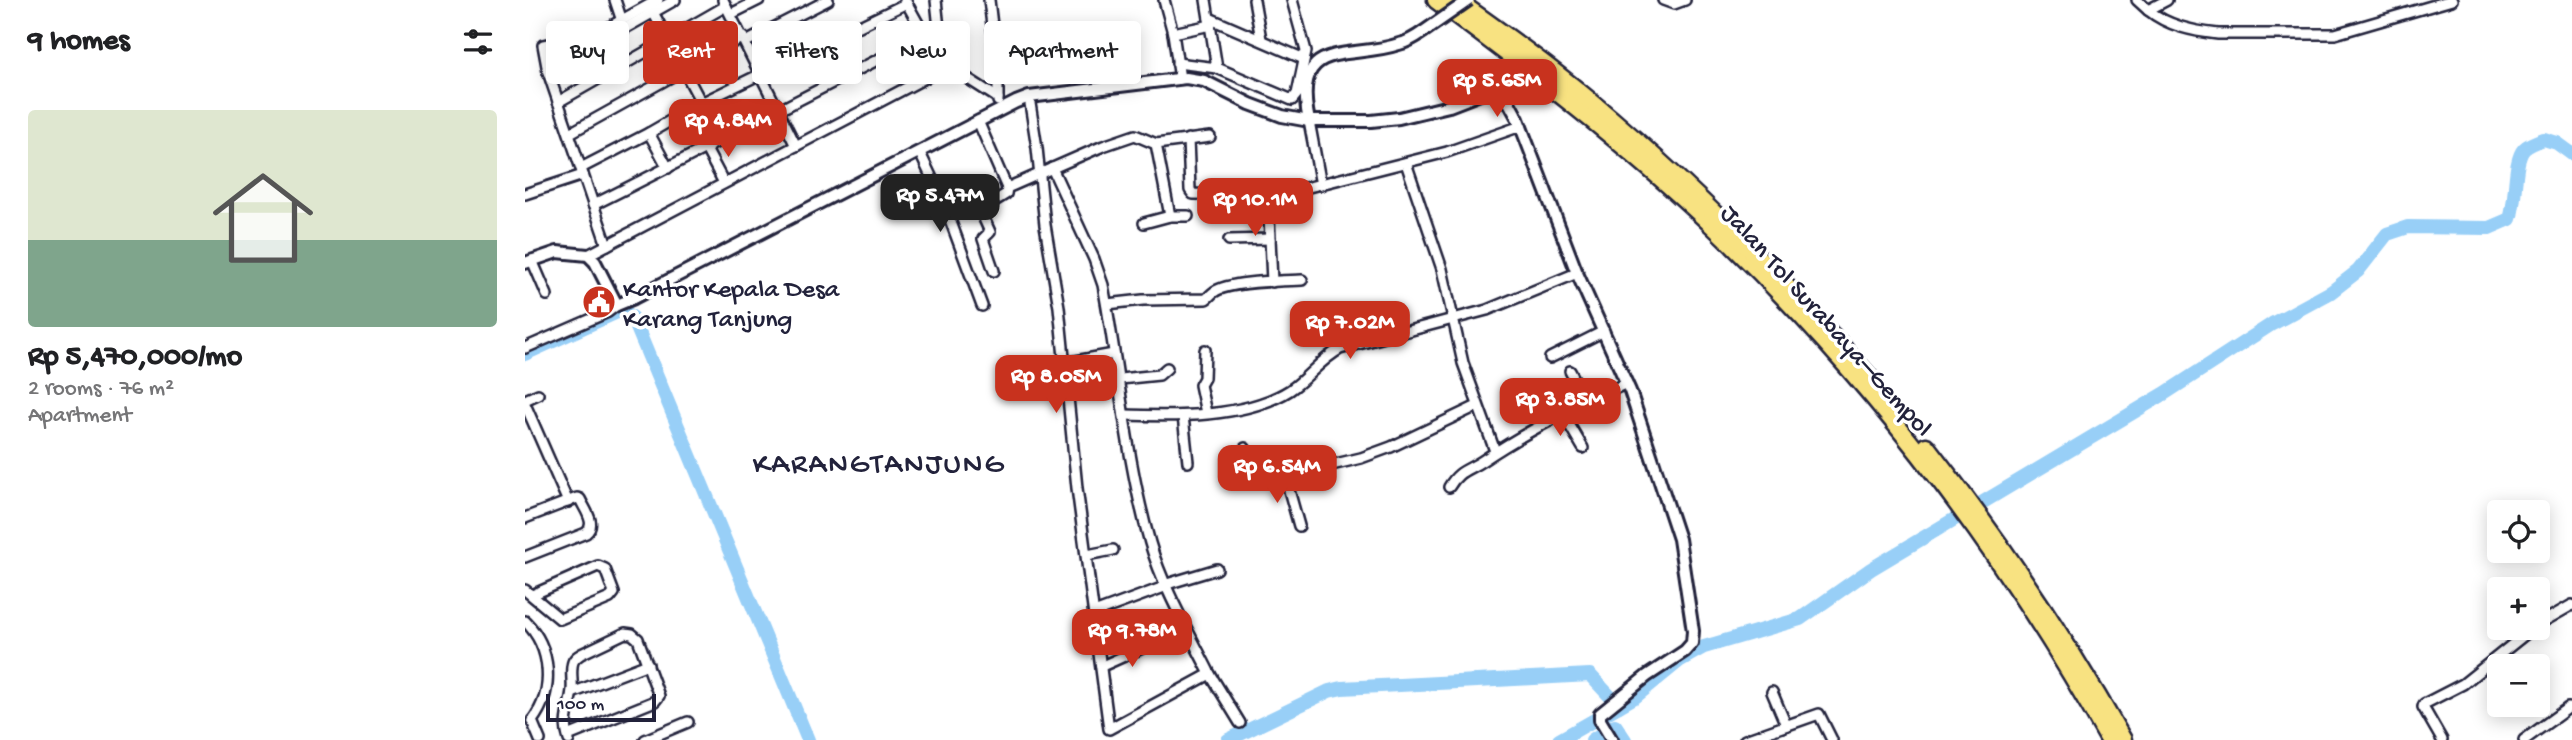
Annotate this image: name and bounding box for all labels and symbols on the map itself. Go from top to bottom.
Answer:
pin: Rp 5.65M [1425,60,1569,119]
pin: Rp 4.84M [656,100,800,159]
pin: Rp 5.47M [868,174,1012,234]
pin: Rp 10.1M [1183,178,1327,238]
street label: Jalan Tol Surabaya–Gempol [1712,200,1937,445]
place label: Kantor Kepala Desa Karang Tanjung [623,276,841,337]
public building icon: Kantor Kepala Desa Karang Tanjung [580,283,618,321]
pin: Rp 7.02M [1278,302,1422,361]
pin: Rp 8.05M [984,356,1128,415]
pin: Rp 3.85M [1488,378,1632,438]
pin: Rp 6.54M [1205,446,1349,505]
district label: KARANGTANJUNG [753,449,1005,484]
pin: Rp 9.78M [1060,610,1204,669]
scale bar [546,691,656,723]

